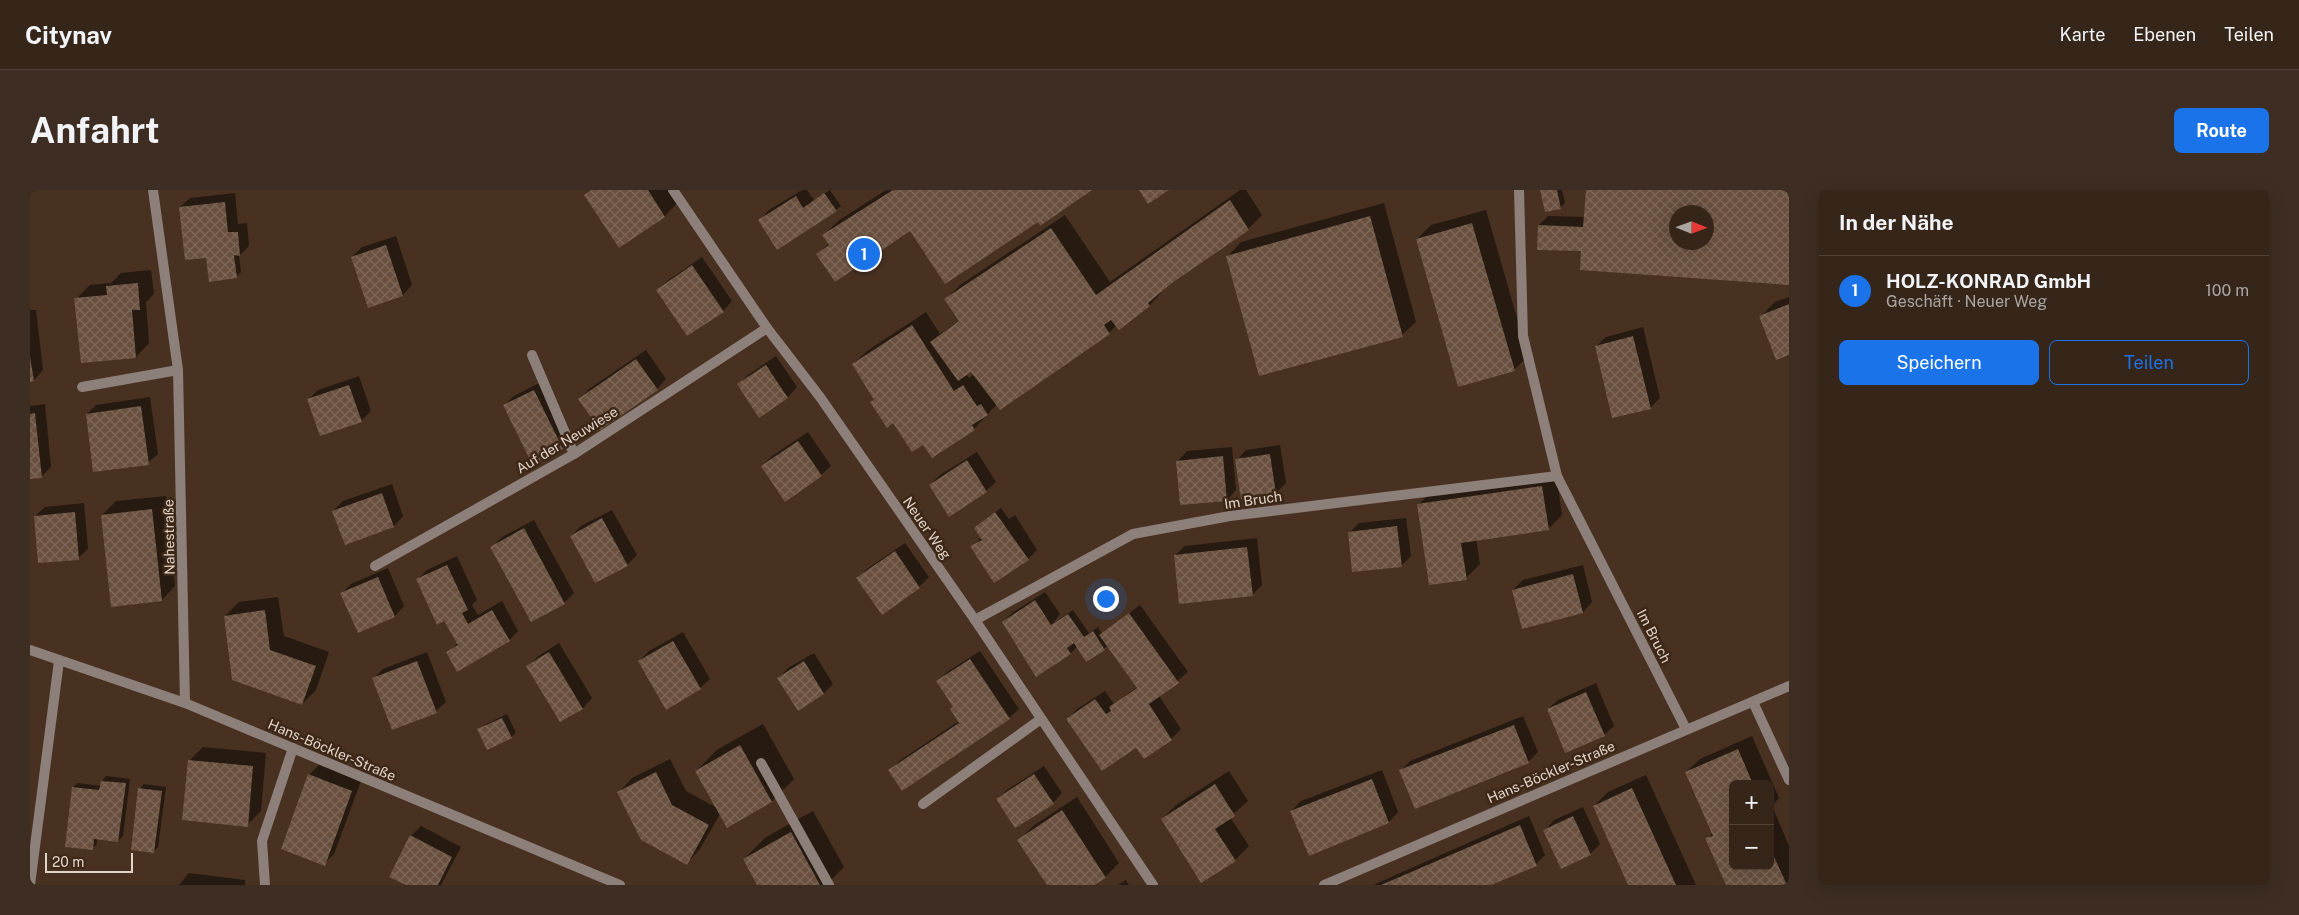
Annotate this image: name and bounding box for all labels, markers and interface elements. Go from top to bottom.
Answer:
text: Citynav [25,21,112,49]
text: Karte [2060,24,2105,45]
text: Ebenen [2133,24,2196,45]
text: Teilen [2224,24,2274,45]
button: Route [2174,108,2269,153]
text: Anfahrt [30,110,160,151]
north arrow [1669,205,1714,250]
text: In der Nähe [1839,210,1954,235]
pin: 1 [848,235,880,273]
text: HOLZ-KONRAD GmbH [1886,270,2091,292]
text: 1 [1852,281,1858,300]
text: 100 m [2205,281,2249,300]
text: Geschäft · Neuer Weg [1886,292,2047,311]
button: Speichern [1839,340,2039,385]
button: Teilen [2049,340,2249,385]
street label: Auf der Neuwiese [513,403,621,477]
street label: Im Bruch [1223,488,1283,512]
street label: Neuer Weg [900,494,954,562]
street label: Nahestraße [160,499,178,575]
your location [1093,586,1119,612]
street label: Im Bruch [1634,607,1674,665]
street label: Hans-Böckler-Straße [266,716,398,784]
street label: Hans-Böckler-Straße [1485,738,1617,806]
map controls [1729,780,1774,870]
button: + [1729,780,1774,825]
button: − [1729,825,1774,870]
scale bar [45,850,132,873]
text: 20 m [52,854,84,870]

